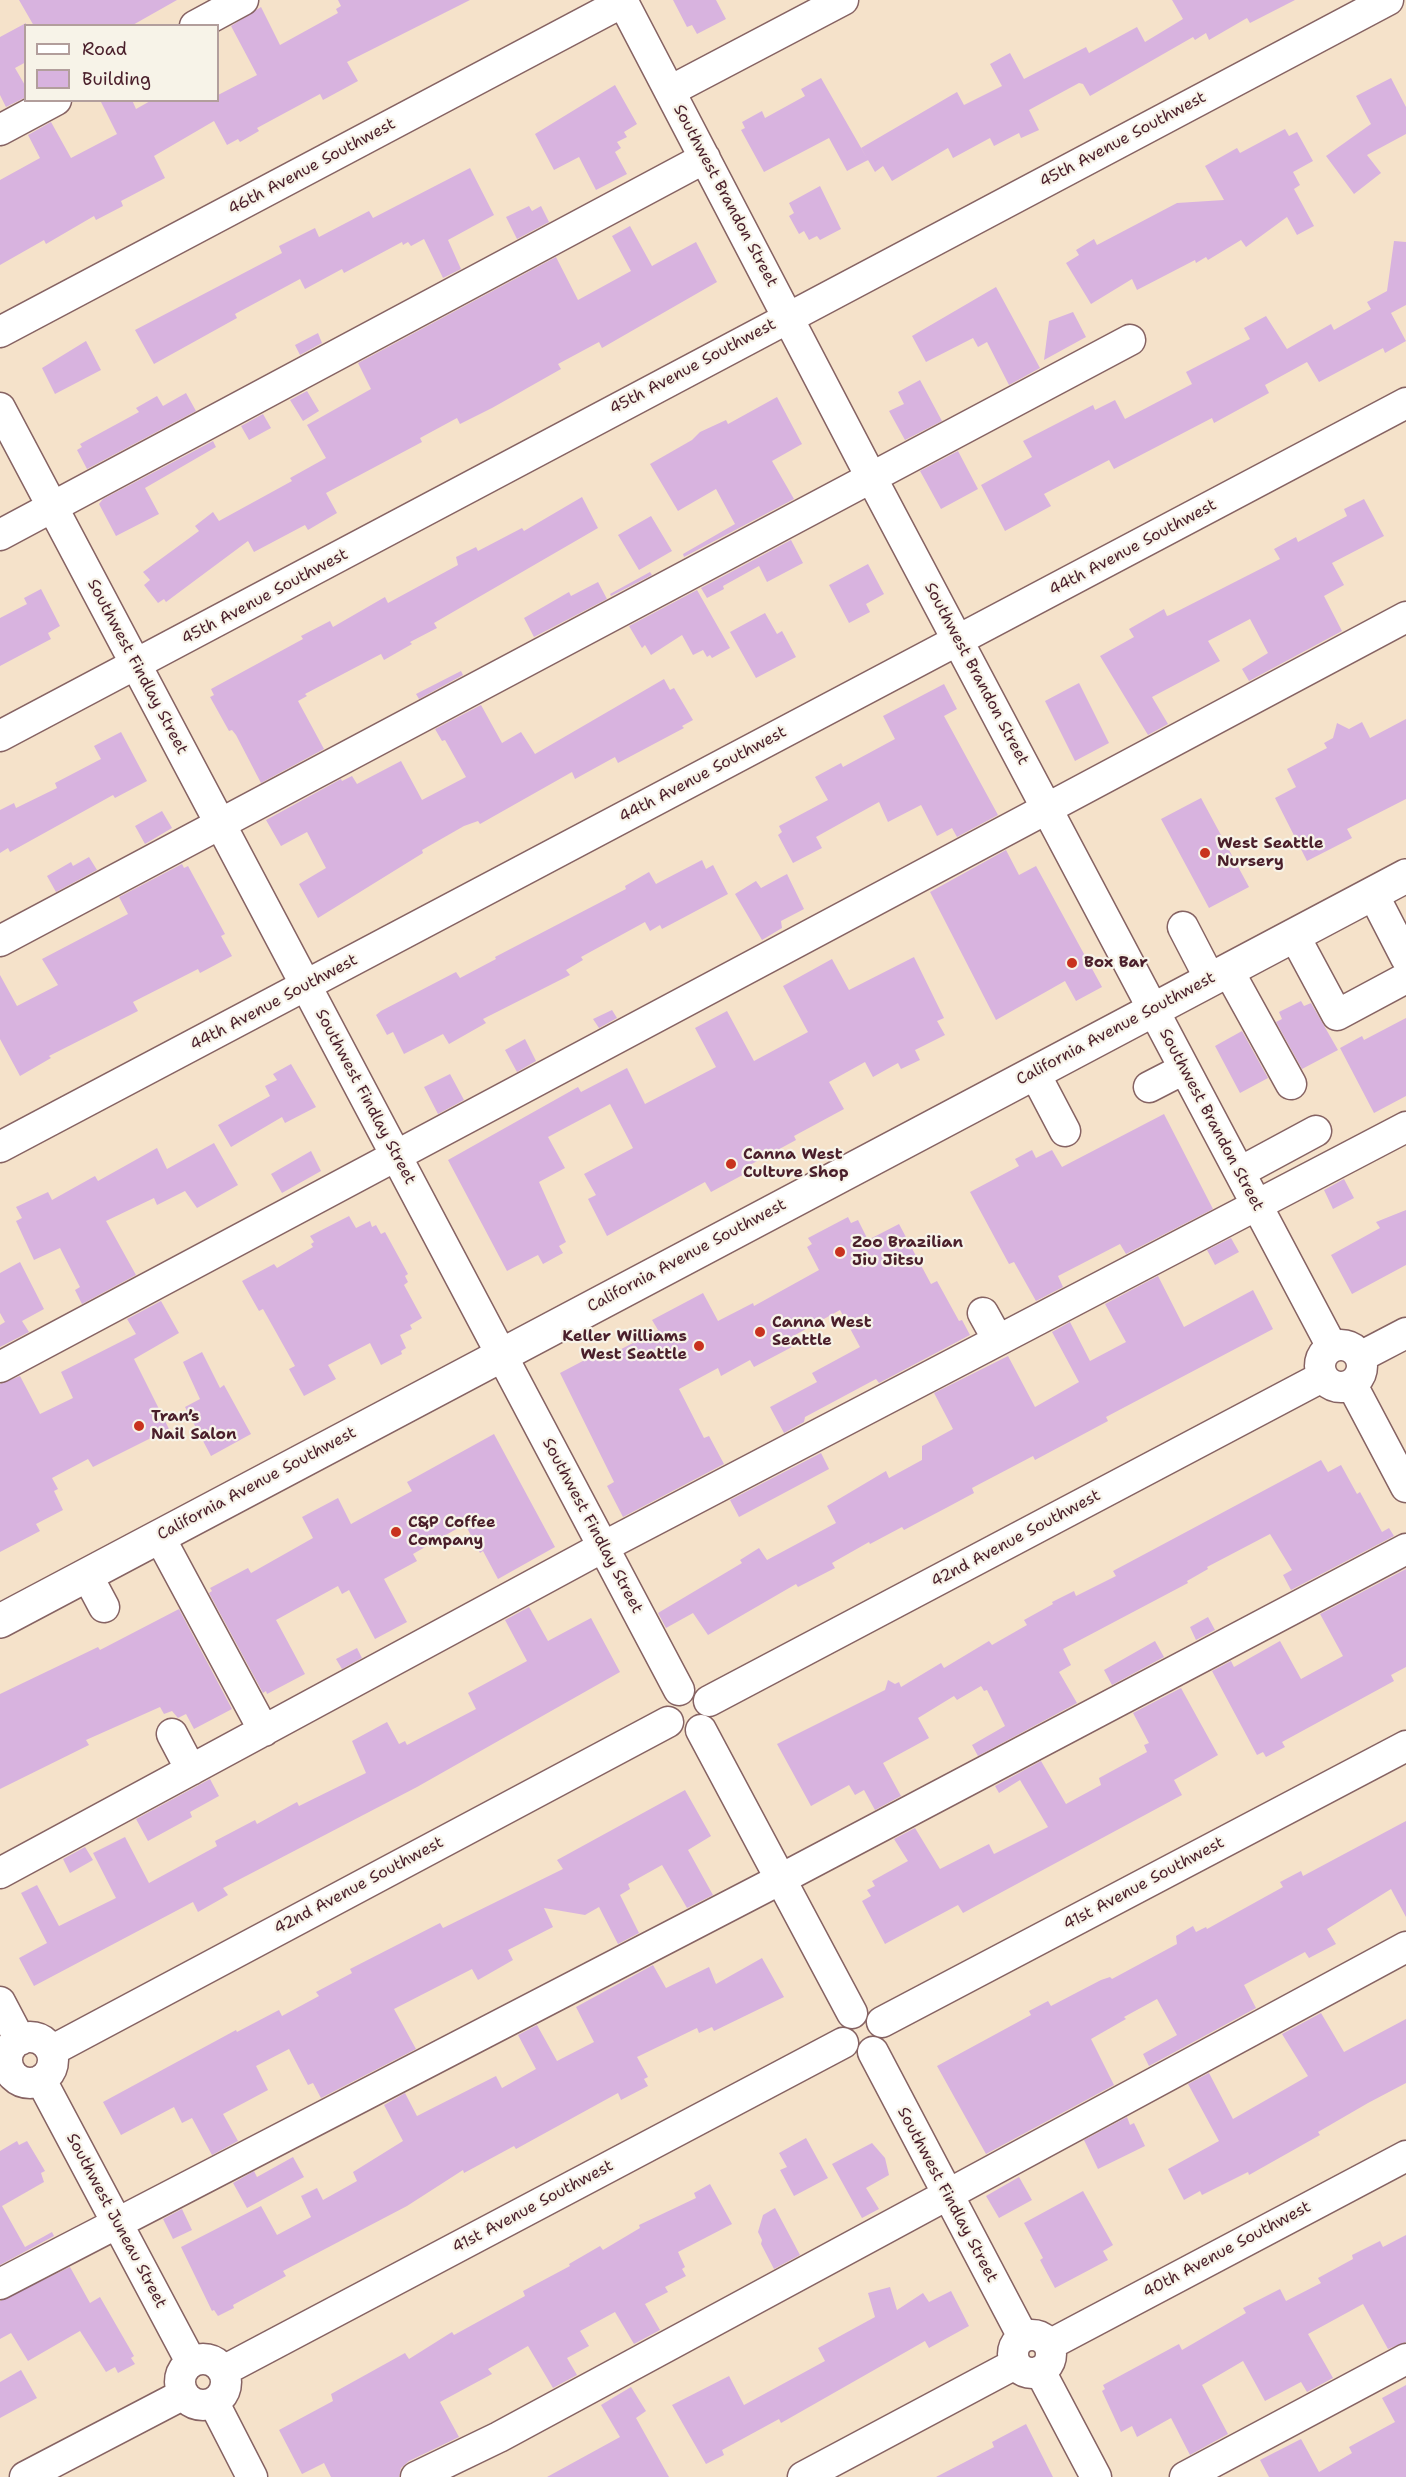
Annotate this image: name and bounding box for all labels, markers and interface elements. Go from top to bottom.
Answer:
legend [24,24,219,102]
text: Road [82,37,127,61]
text: Building [82,67,151,91]
street label: 45th Avenue Southwest [1037,88,1209,192]
street label: Southwest Brandon Street [669,101,781,291]
street label: 46th Avenue Southwest [225,115,399,219]
street label: 45th Avenue Southwest [607,315,779,419]
street label: 44th Avenue Southwest [1046,496,1220,600]
street label: 45th Avenue Southwest [179,545,351,649]
street label: Southwest Findlay Street [83,576,191,758]
street label: Southwest Brandon Street [920,579,1032,769]
street label: 44th Avenue Southwest [616,723,790,827]
place label: West Seattle Nursery [1217,834,1324,872]
marker: West Seattle Nursery [1198,846,1212,860]
street label: 44th Avenue Southwest [187,951,361,1055]
place label: Box Bar [1084,953,1148,973]
marker: Box Bar [1065,956,1079,970]
street label: California Avenue Southwest [1013,968,1219,1090]
street label: Southwest Findlay Street [311,1006,419,1188]
street label: Southwest Brandon Street [1155,1025,1267,1215]
place label: Canna West Culture Shop [743,1145,848,1183]
marker: Canna West Culture Shop [724,1157,738,1171]
street label: California Avenue Southwest [584,1195,790,1317]
place label: Zoo Brazilian Jiu Jitsu [852,1233,963,1271]
marker: Zoo Brazilian Jiu Jitsu [833,1245,847,1259]
place label: Canna West Seattle [772,1313,871,1351]
marker: Canna West Seattle [753,1325,767,1339]
place label: Keller Williams West Seattle [562,1327,687,1365]
marker: Keller Williams West Seattle [692,1339,706,1353]
place label: Tran’s Nail Salon [151,1407,237,1445]
marker: Tran’s Nail Salon [132,1419,146,1433]
street label: California Avenue Southwest [154,1423,360,1545]
street label: Southwest Findlay Street [538,1435,646,1617]
street label: 42nd Avenue Southwest [928,1486,1104,1592]
place label: C&P Coffee Company [408,1513,496,1551]
marker: C&P Coffee Company [389,1525,403,1539]
street label: 42nd Avenue Southwest [271,1833,447,1939]
street label: 41st Avenue Southwest [1060,1833,1228,1935]
street label: Southwest Findlay Street [893,2104,1001,2286]
street label: Southwest Juneau Street [62,2130,170,2312]
street label: 41st Avenue Southwest [449,2156,617,2258]
street label: 40th Avenue Southwest [1140,2198,1314,2302]

